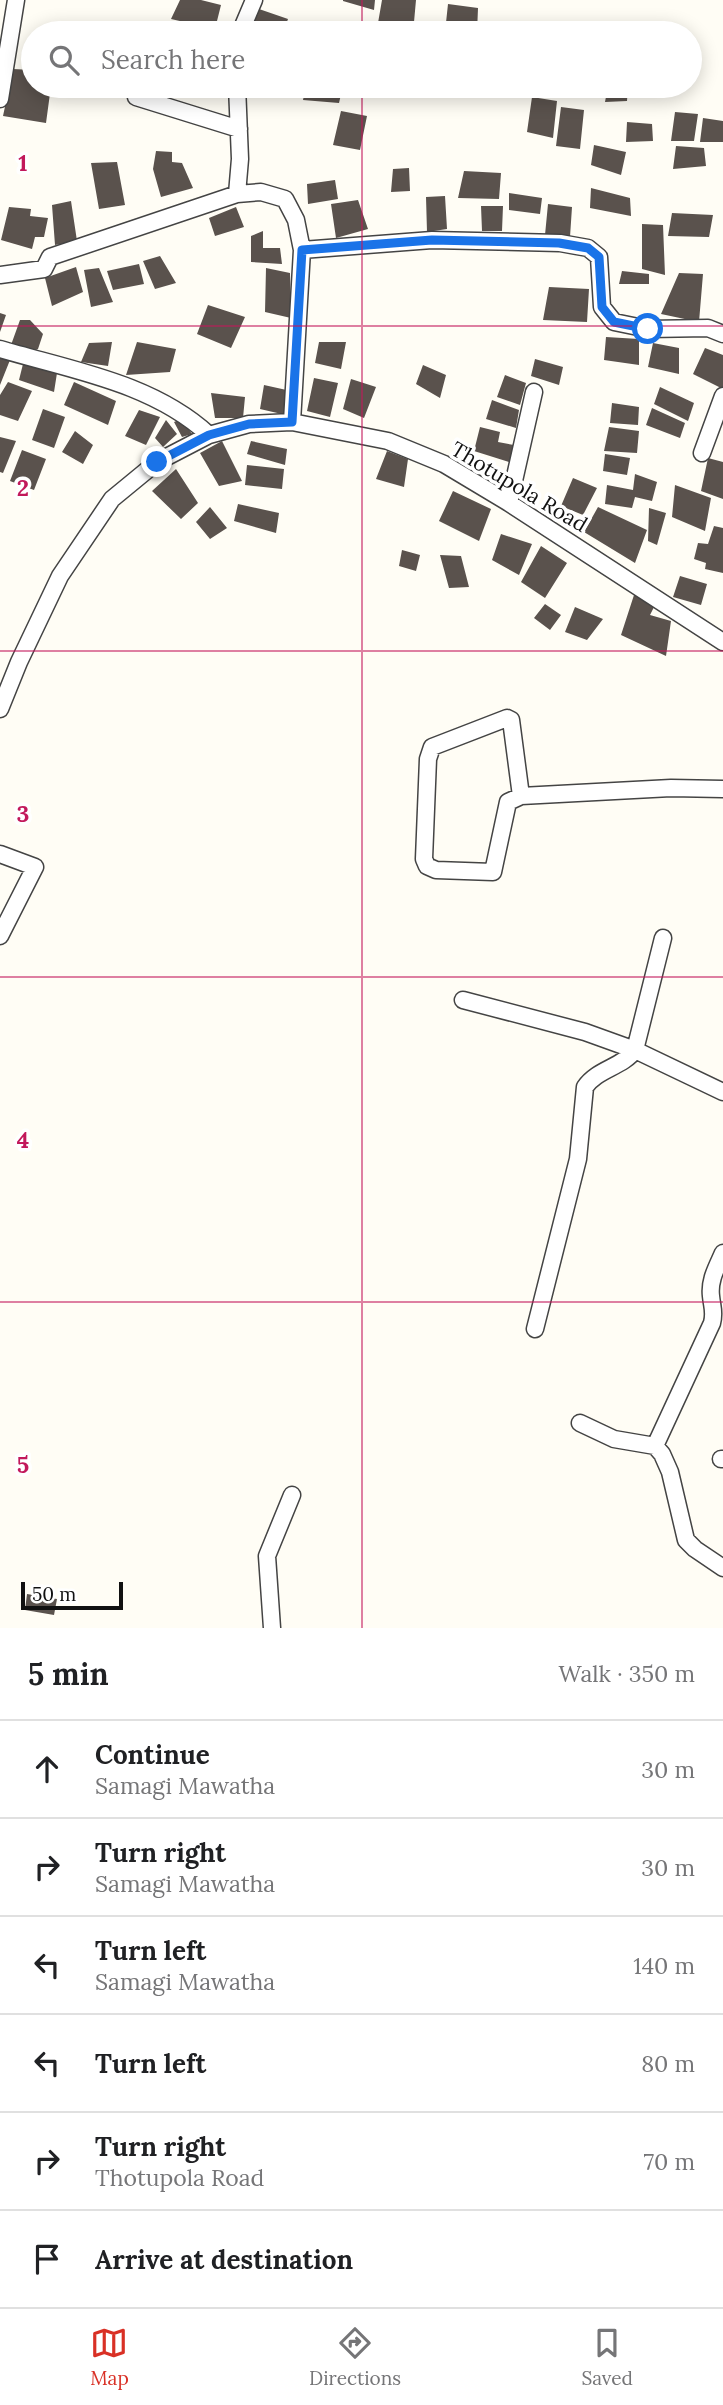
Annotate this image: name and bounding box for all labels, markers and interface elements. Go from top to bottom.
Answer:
search box [21,21,702,98]
icon: search [45,41,83,79]
text: Search here [101,43,245,76]
text: 1 [18,148,28,177]
route start [632,313,663,344]
street label: Thotupola Road [446,435,592,538]
route end [141,446,172,477]
text: 2 [17,473,29,502]
text: 3 [17,799,29,828]
text: 4 [17,1125,29,1154]
text: 5 [17,1450,29,1479]
scale bar [21,1579,122,1611]
text: 50 m [32,1582,76,1606]
text: 5 min [28,1655,109,1693]
text: Walk · 350 m [558,1659,695,1688]
text: Continue [95,1738,210,1771]
icon: ahead [28,1750,66,1788]
text: 30 m [641,1755,695,1784]
text: Samagi Mawatha [95,1771,275,1800]
text: Turn right [95,1836,226,1869]
icon: right [28,1848,66,1886]
text: 30 m [641,1853,695,1882]
text: Samagi Mawatha [95,1869,275,1898]
text: Turn left [95,1934,206,1967]
icon: left [28,1946,66,1984]
text: 140 m [633,1951,695,1980]
text: Samagi Mawatha [95,1967,275,1996]
icon: left [28,2044,66,2082]
text: Turn left [95,2047,206,2080]
text: 80 m [641,2049,695,2078]
text: Turn right [95,2130,226,2163]
icon: right [28,2142,66,2180]
text: 70 m [644,2147,695,2176]
text: Thotupola Road [95,2163,264,2192]
icon: arrive [28,2240,66,2278]
text: Arrive at destination [95,2243,353,2276]
tab: Map [90,2324,129,2390]
tab: Directions [309,2324,401,2390]
tab: Saved [581,2324,633,2390]

